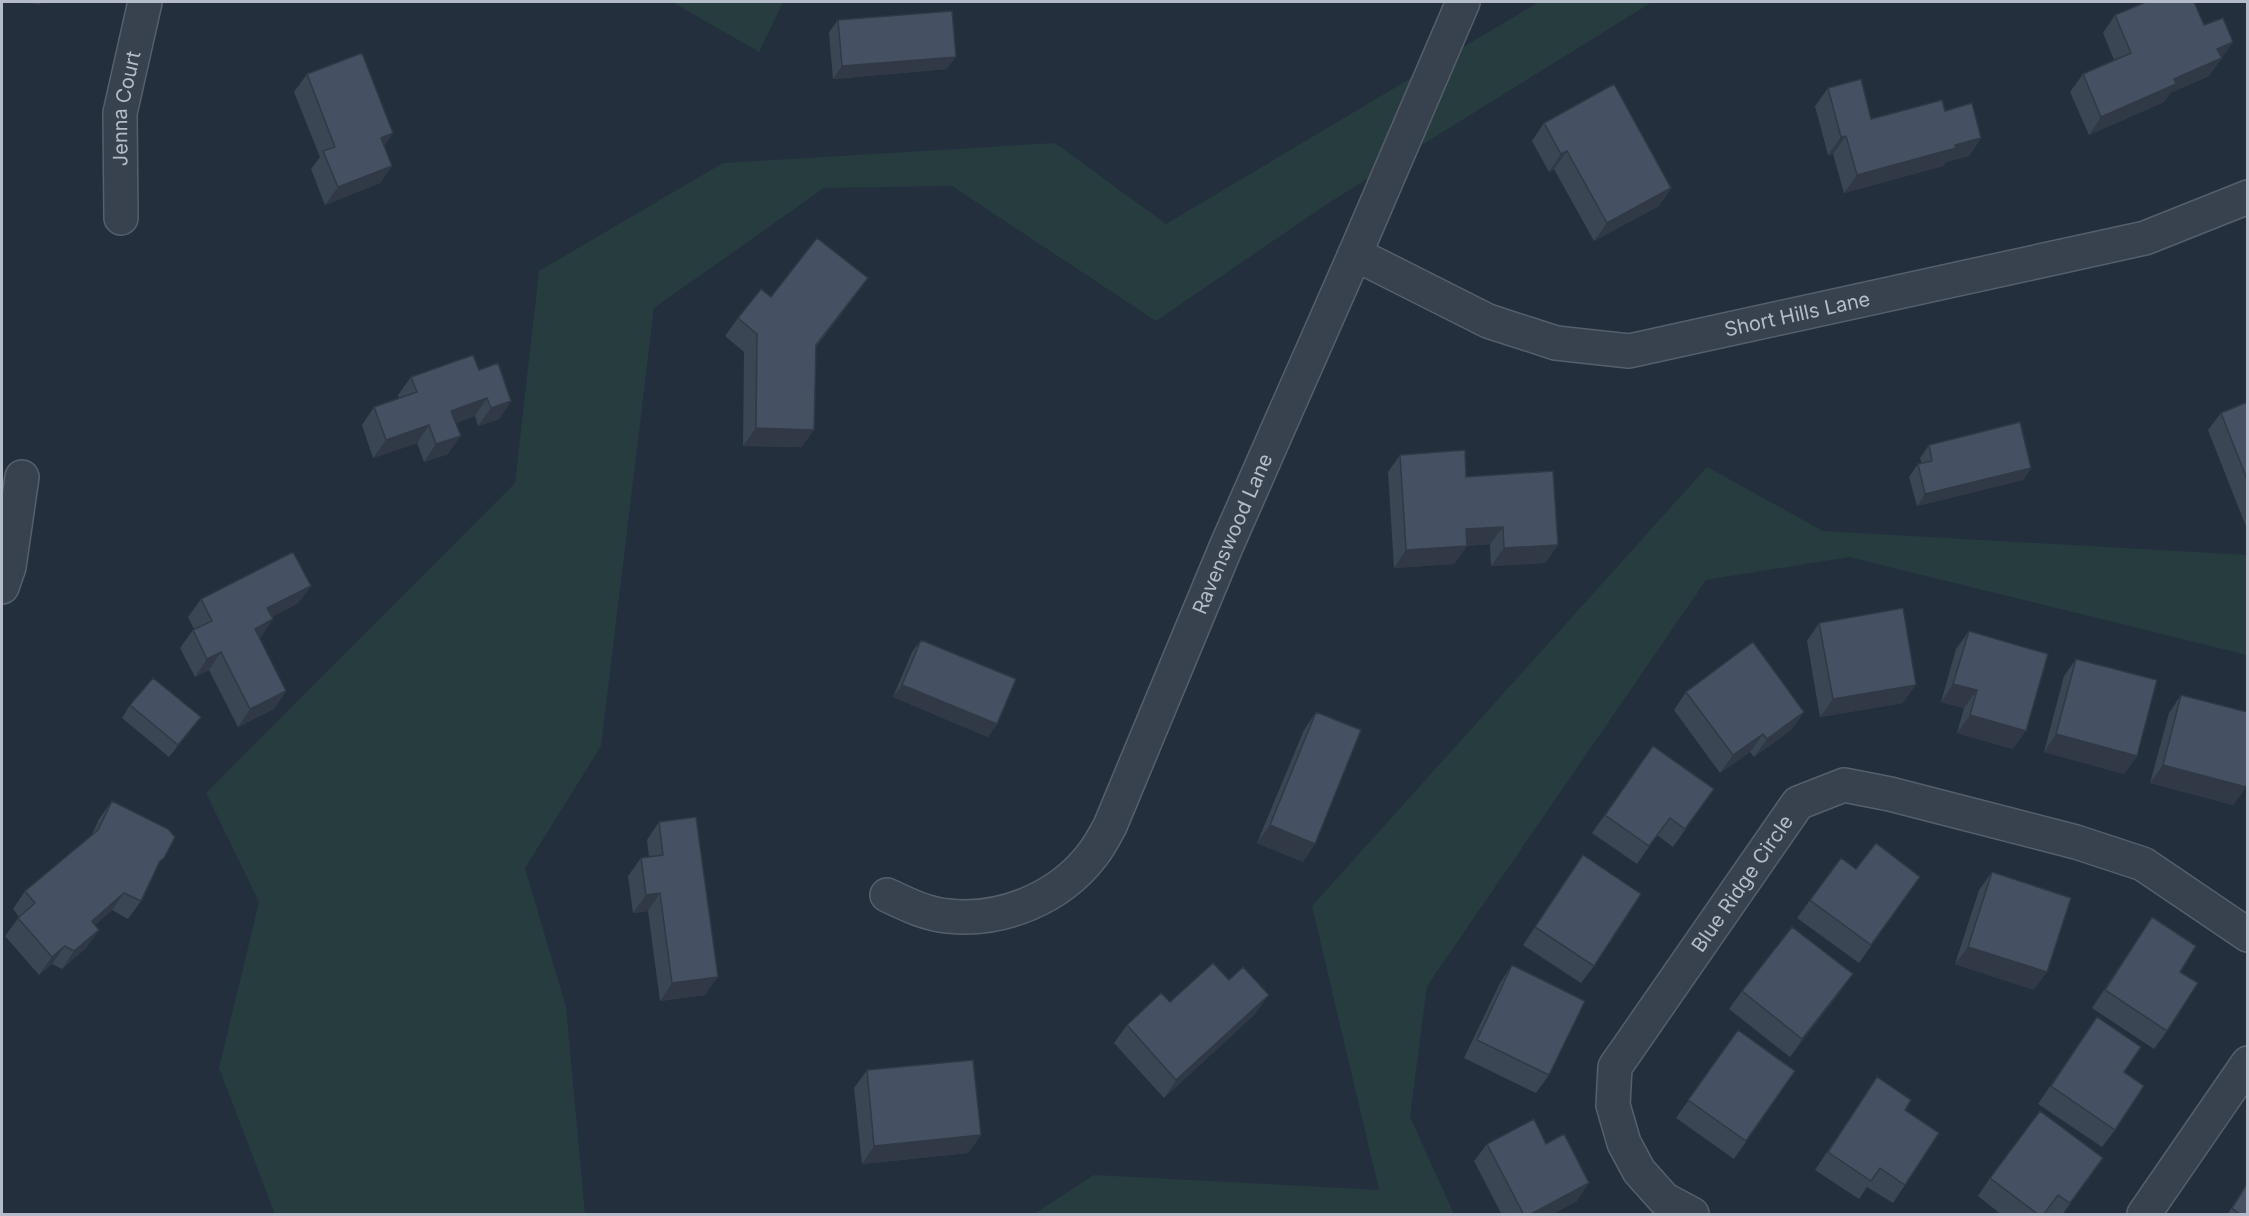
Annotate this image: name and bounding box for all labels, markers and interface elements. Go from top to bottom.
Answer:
street label: Jenna Court [108,48,146,166]
street label: Short Hills Lane [1722,287,1872,342]
street label: Ravenswood Lane [1187,450,1278,618]
street label: Blue Ridge Circle [1686,810,1798,957]

